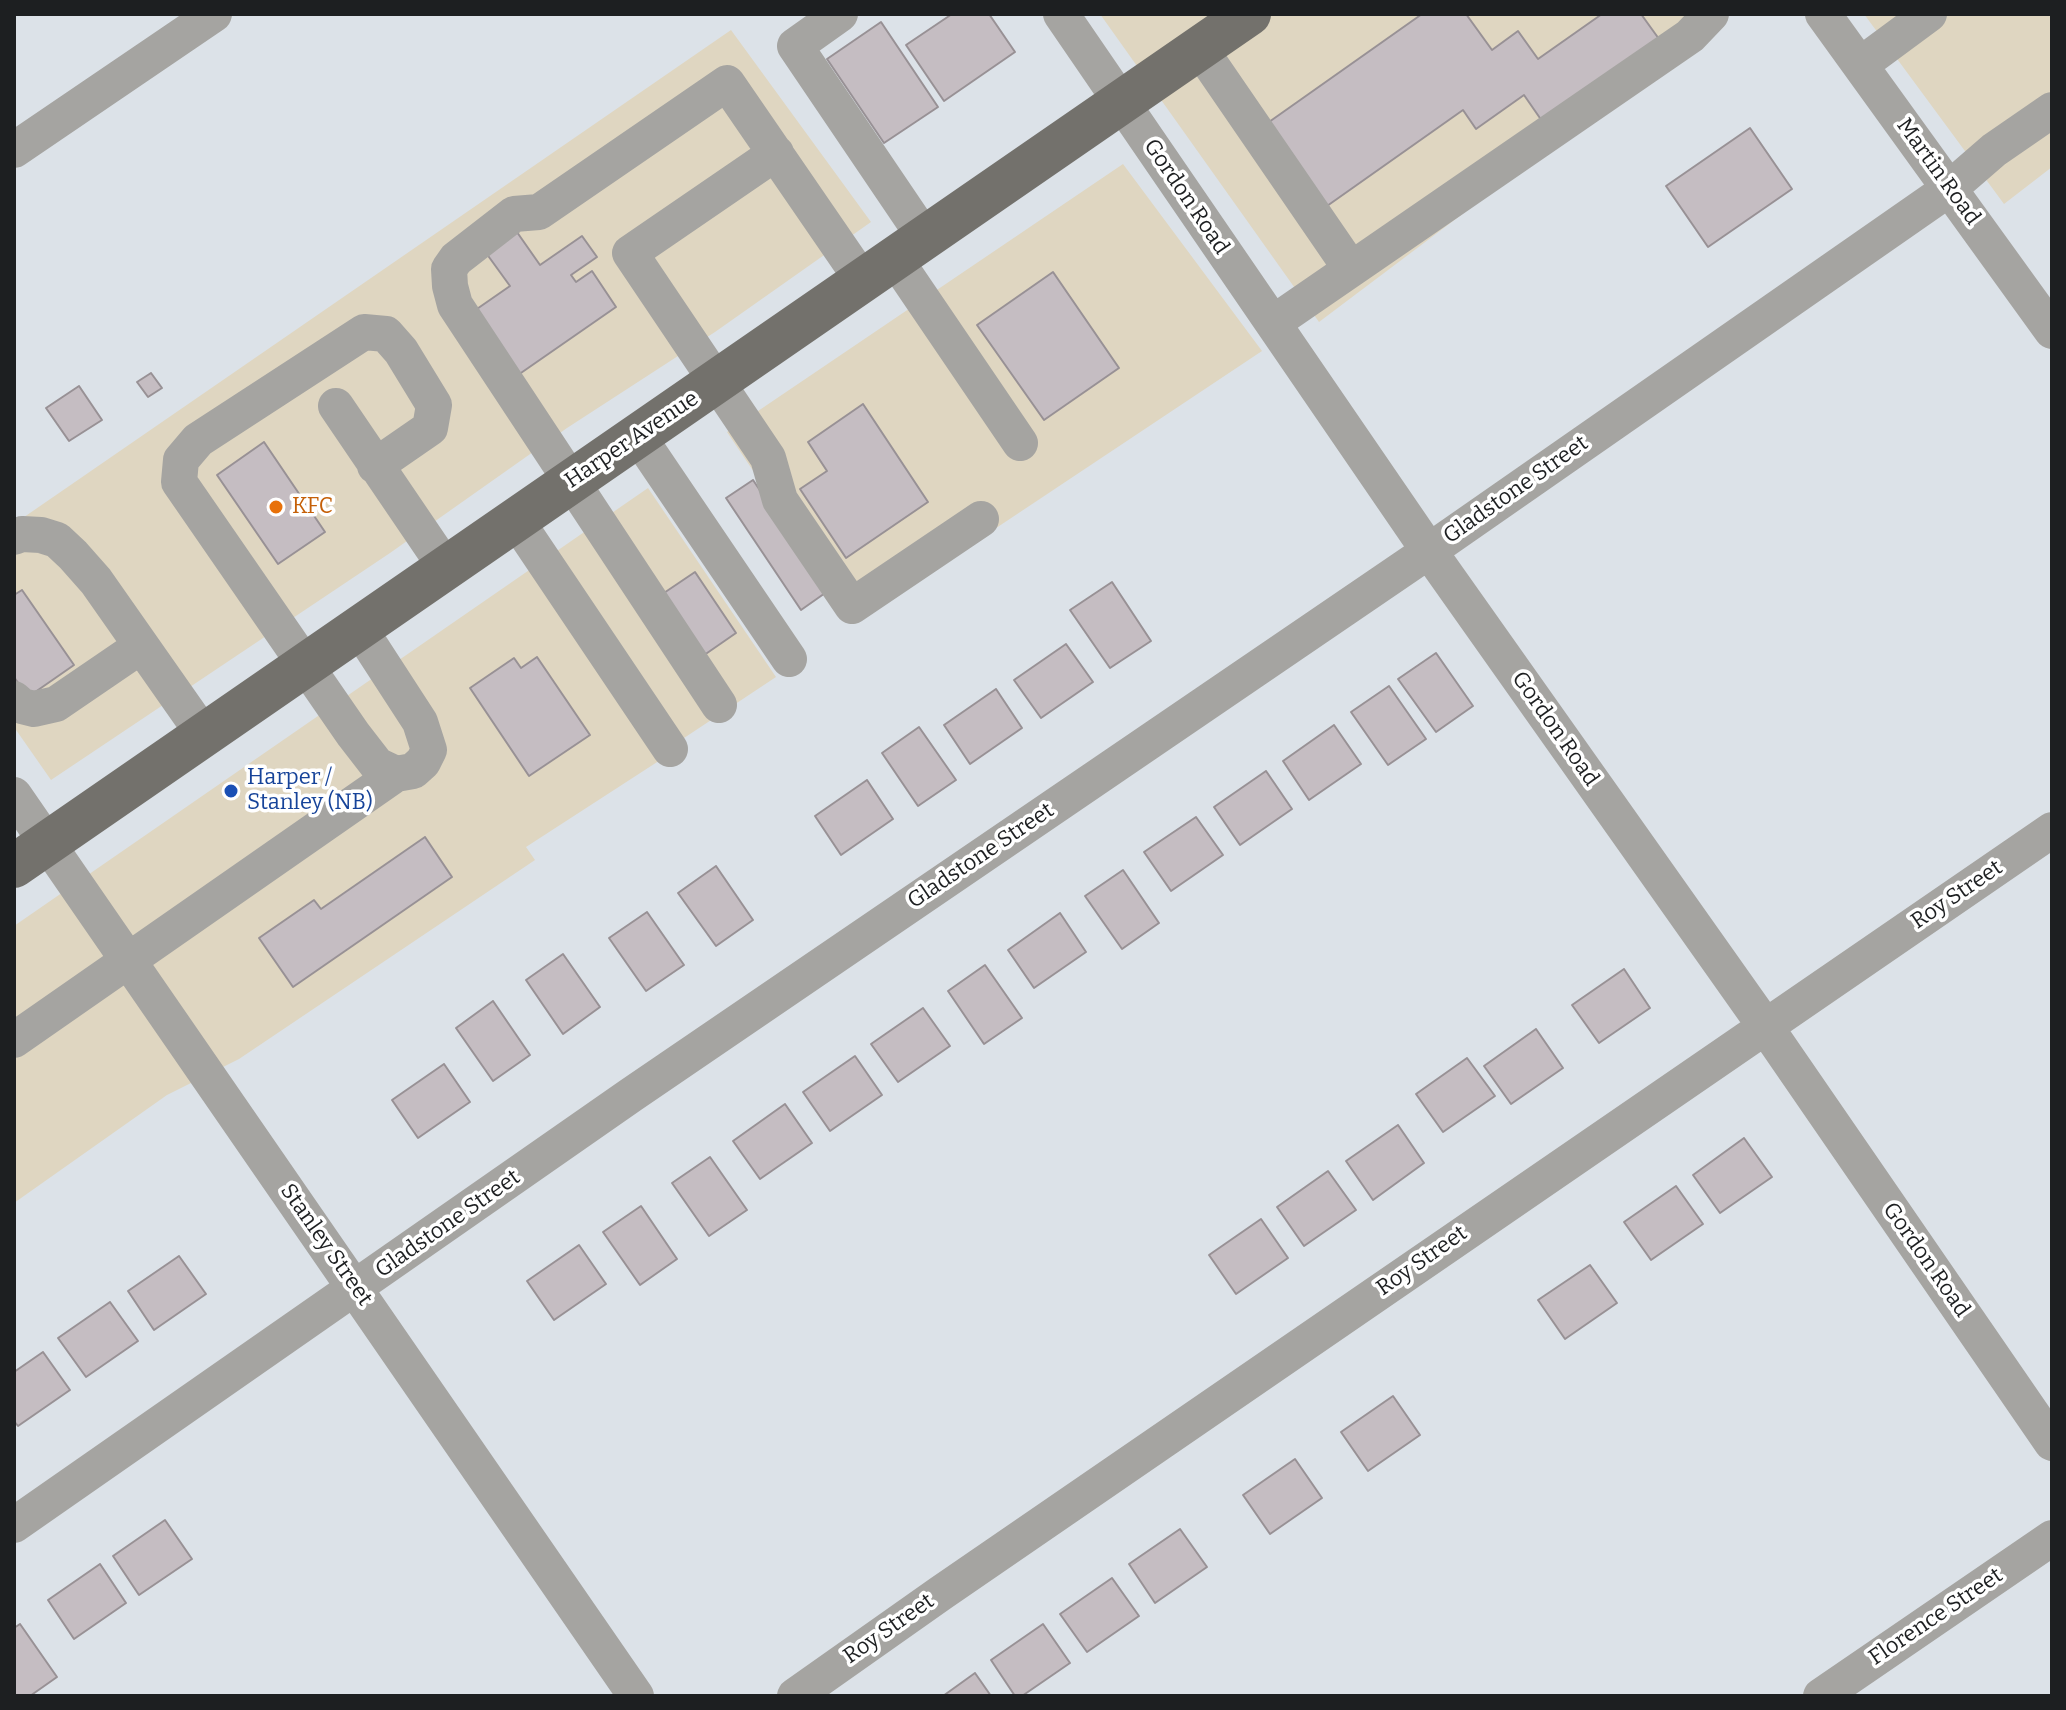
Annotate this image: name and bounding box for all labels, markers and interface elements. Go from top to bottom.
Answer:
street label: Martin Road [1890,113,1986,231]
street label: Gordon Road [1138,134,1234,260]
street label: Harper Avenue [560,386,704,494]
street label: Gladstone Street [1439,430,1593,550]
place label: KFC [292,494,333,520]
marker: KFC [267,498,285,516]
street label: Gordon Road [1506,667,1604,791]
place label: Harper / Stanley (NB) [247,765,373,816]
marker: Harper / Stanley (NB) [222,782,240,800]
street label: Gladstone Street [903,797,1059,915]
street label: Roy Street [1906,855,2008,935]
street label: Gladstone Street [371,1164,525,1284]
street label: Stanley Street [274,1179,378,1311]
street label: Gordon Road [1877,1198,1975,1322]
street label: Roy Street [1372,1220,1472,1302]
street label: Florence Street [1864,1563,2008,1671]
street label: Roy Street [839,1588,939,1670]

